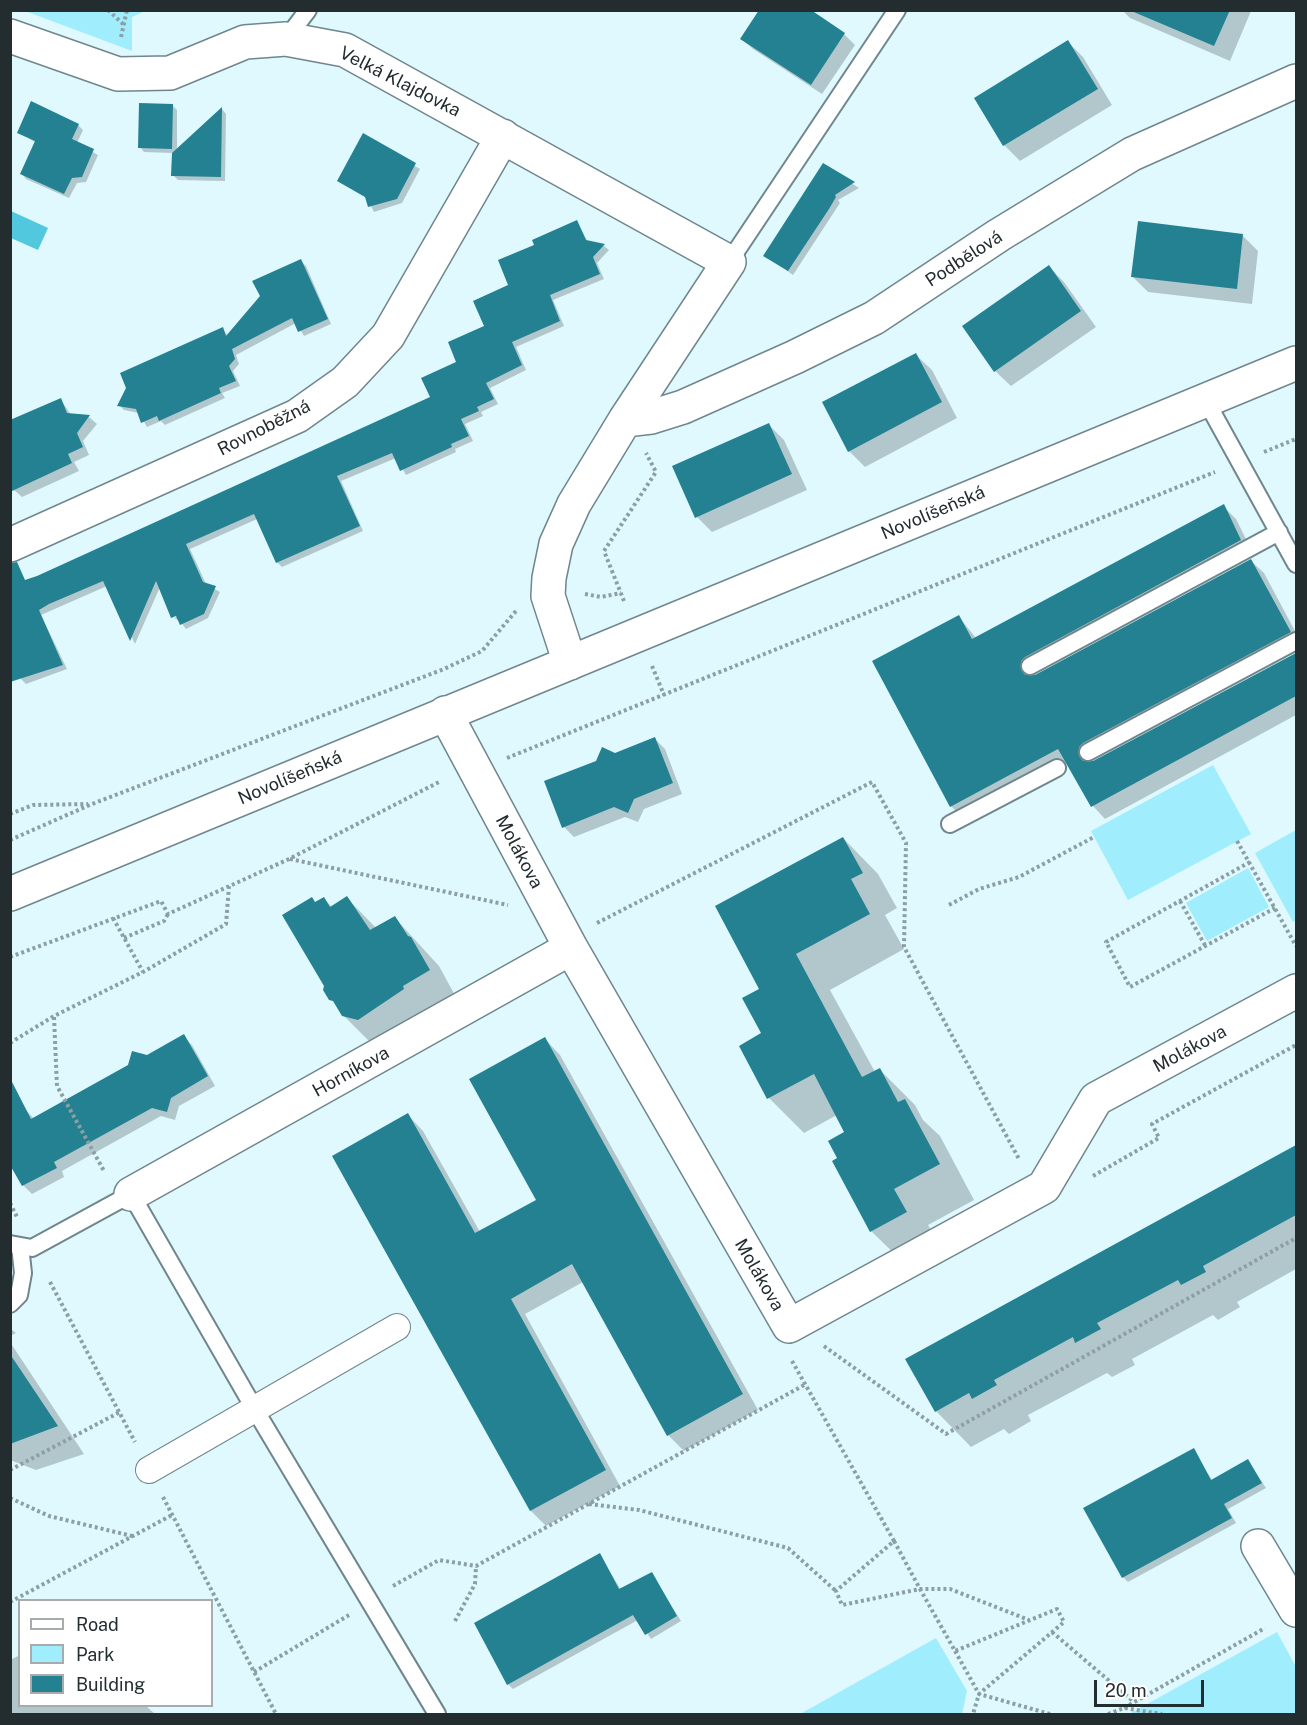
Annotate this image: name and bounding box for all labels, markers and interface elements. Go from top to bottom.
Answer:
street label: Velká Klajdovka [336,42,464,122]
street label: Podbělová [922,226,1006,292]
street label: Rovnoběžná [214,395,314,461]
street label: Novolíšeňská [878,481,988,545]
street label: Novolíšeňská [235,746,345,810]
street label: Molákova [491,812,547,892]
street label: Molákova [1150,1021,1230,1077]
street label: Horníkova [309,1042,393,1102]
street label: Molákova [730,1235,788,1315]
legend [18,1599,213,1707]
text: Road [76,1614,119,1635]
text: Park [76,1644,114,1665]
scale bar [1097,1668,1206,1706]
text: Building [76,1674,145,1695]
text: 20 m [1105,1680,1147,1701]

